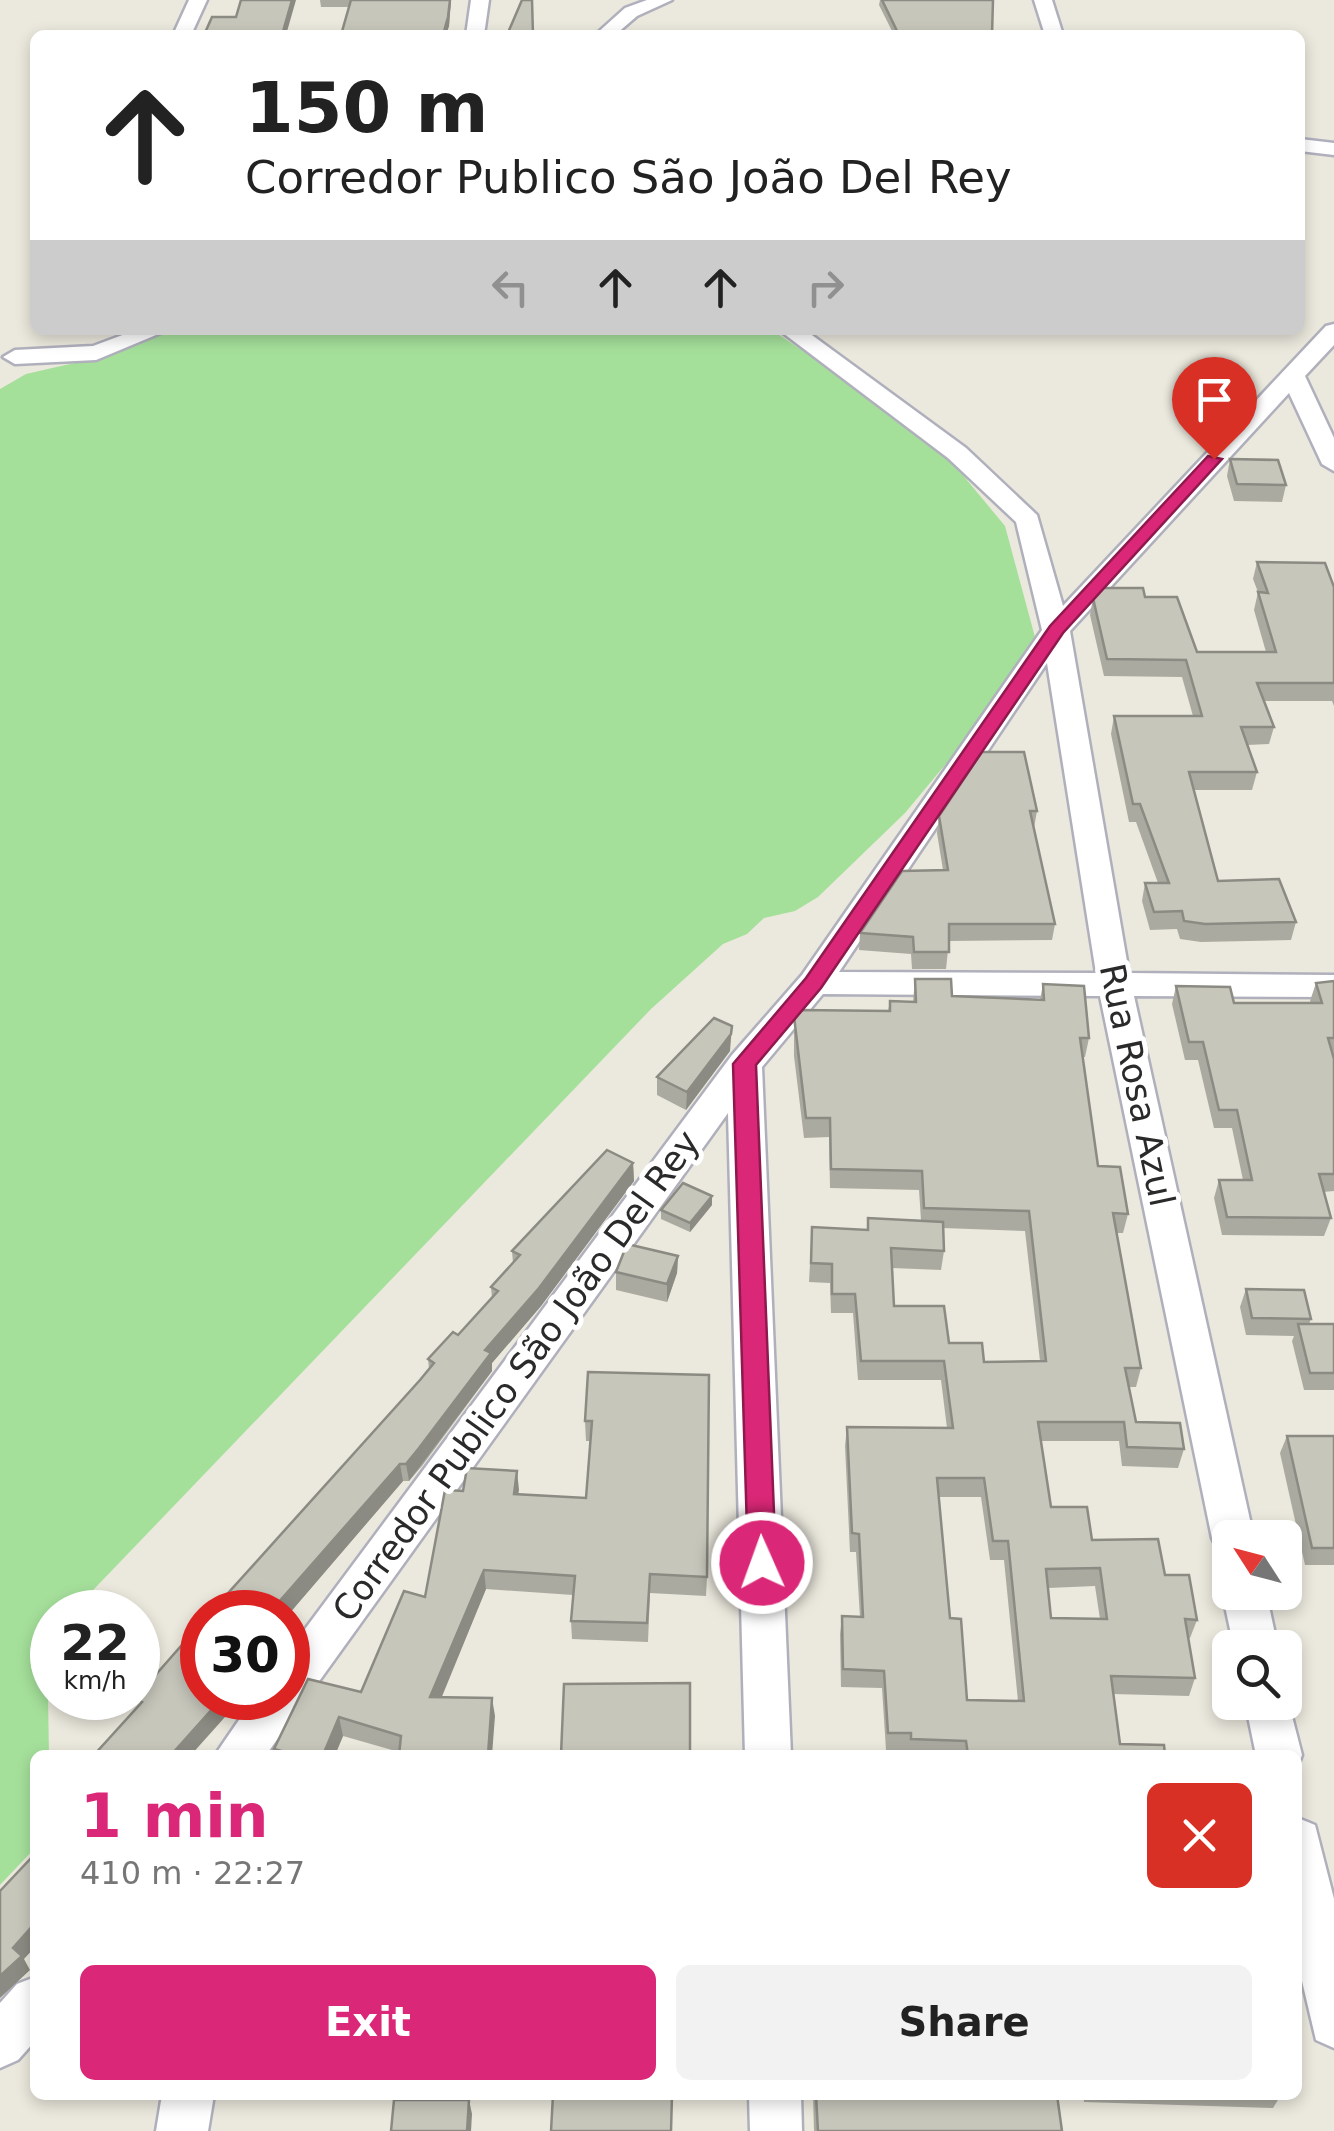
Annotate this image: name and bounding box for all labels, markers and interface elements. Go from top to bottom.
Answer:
text: 150 m [245,67,488,149]
icon: ahead [80,70,210,200]
text: Corredor Publico São João Del Rey [245,151,1012,204]
icon: left [483,260,538,315]
icon: ahead [588,260,643,315]
icon: ahead [693,260,748,315]
icon: right [798,260,853,315]
pin [1172,357,1257,460]
icon: arrive [1187,372,1242,427]
street label: Rua Rosa Azul [1092,960,1182,1210]
street label: Corredor Publico São João Del Rey [325,1123,707,1629]
position arrow [710,1511,814,1615]
north arrow [1212,1520,1302,1610]
map controls [1212,1520,1302,1720]
speed limit sign: 30 [180,1590,310,1720]
text: 22 [60,1614,130,1672]
button: search [1212,1630,1302,1720]
text: km/h [63,1666,127,1695]
text: 1 min [80,1781,268,1851]
button: close [1147,1783,1252,1888]
text: 410 m · 22:27 [80,1854,305,1892]
button: Exit [80,1965,656,2080]
button: Share [676,1965,1252,2080]

